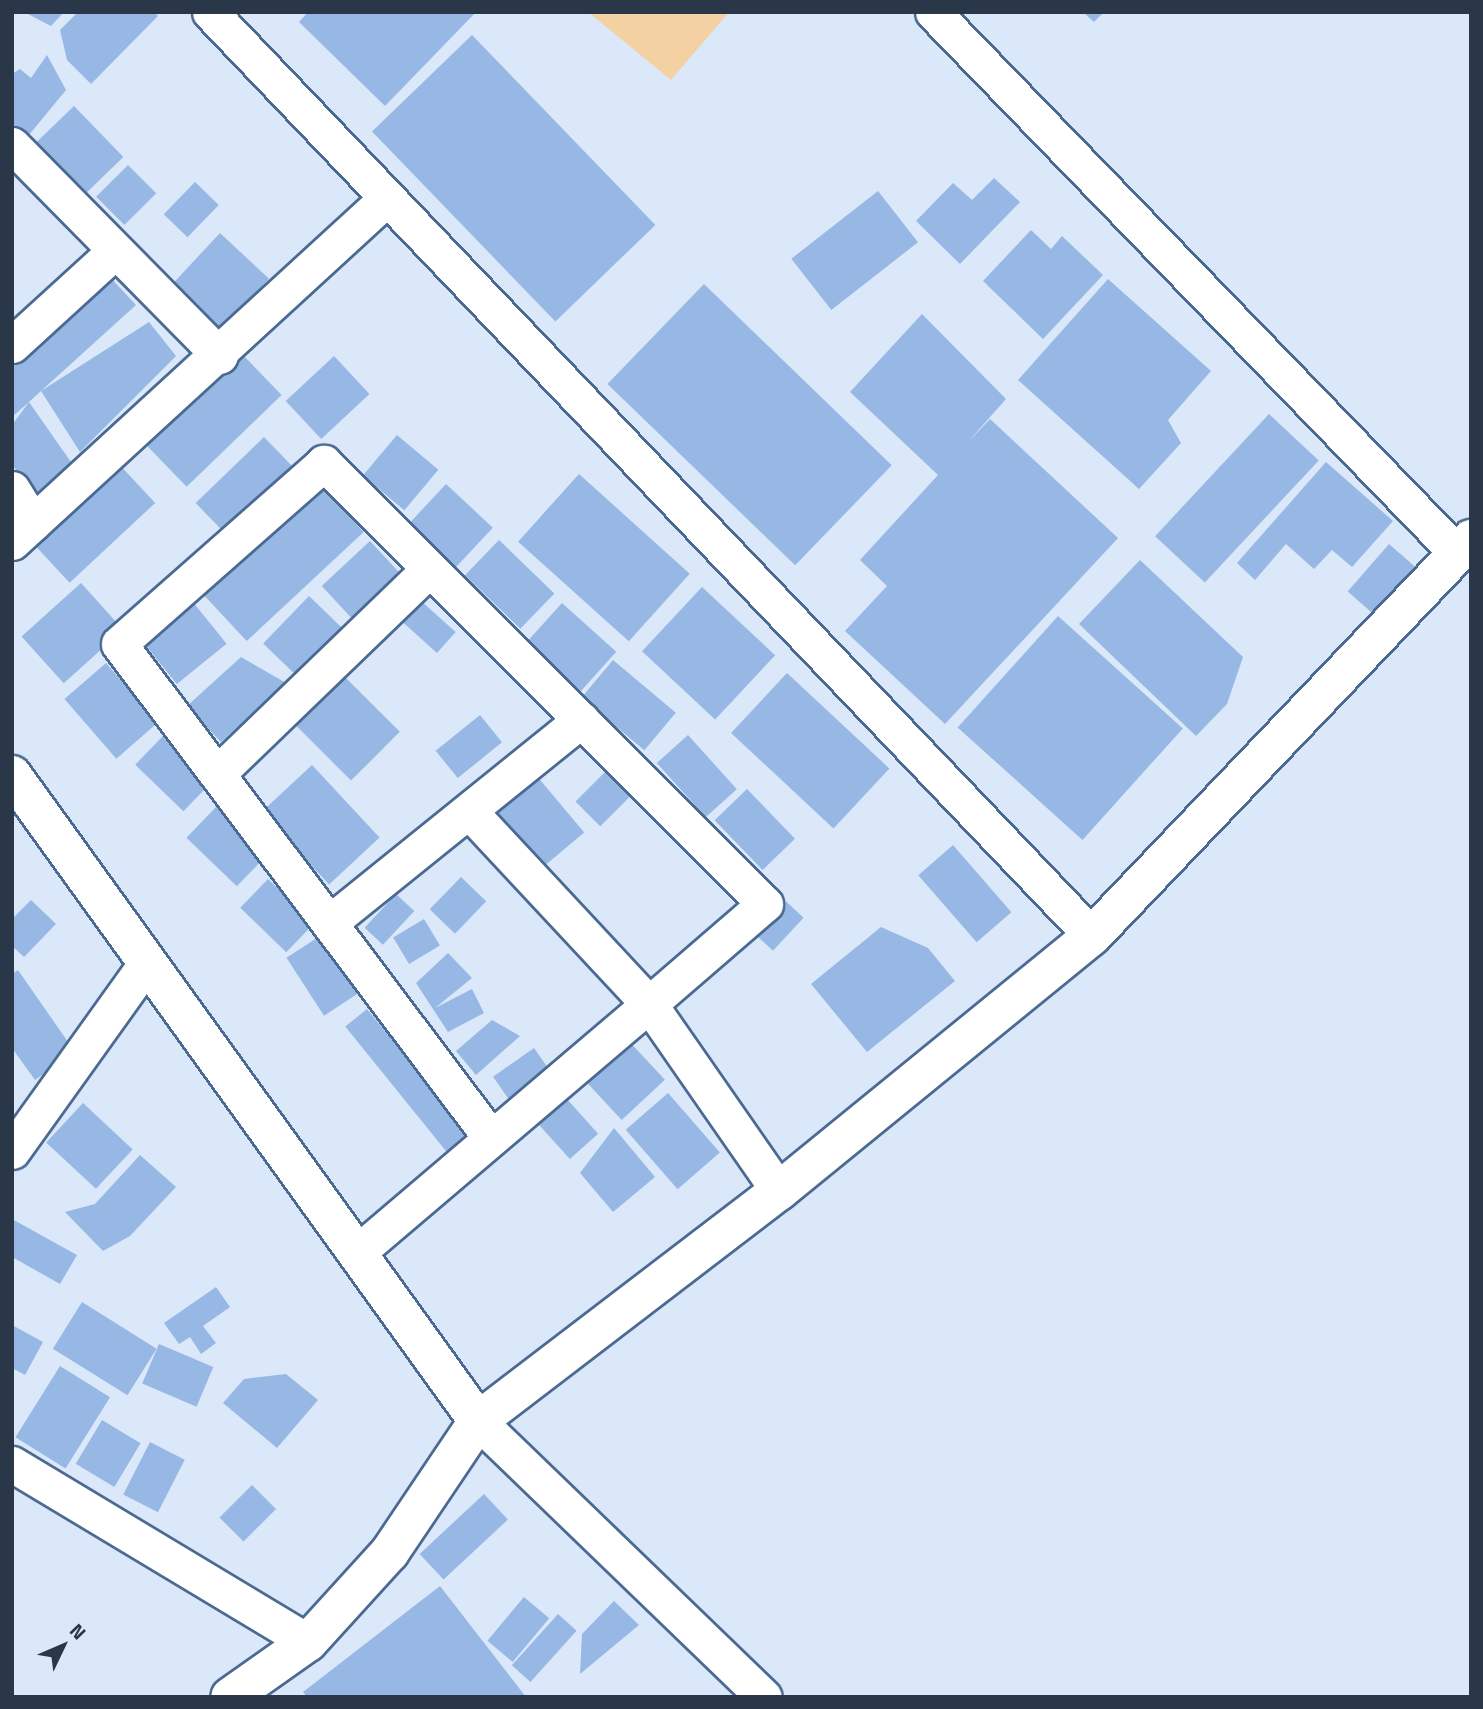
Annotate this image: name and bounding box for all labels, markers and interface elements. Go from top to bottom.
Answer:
north arrow [28,1611,98,1681]
text: N [63,1616,93,1646]

